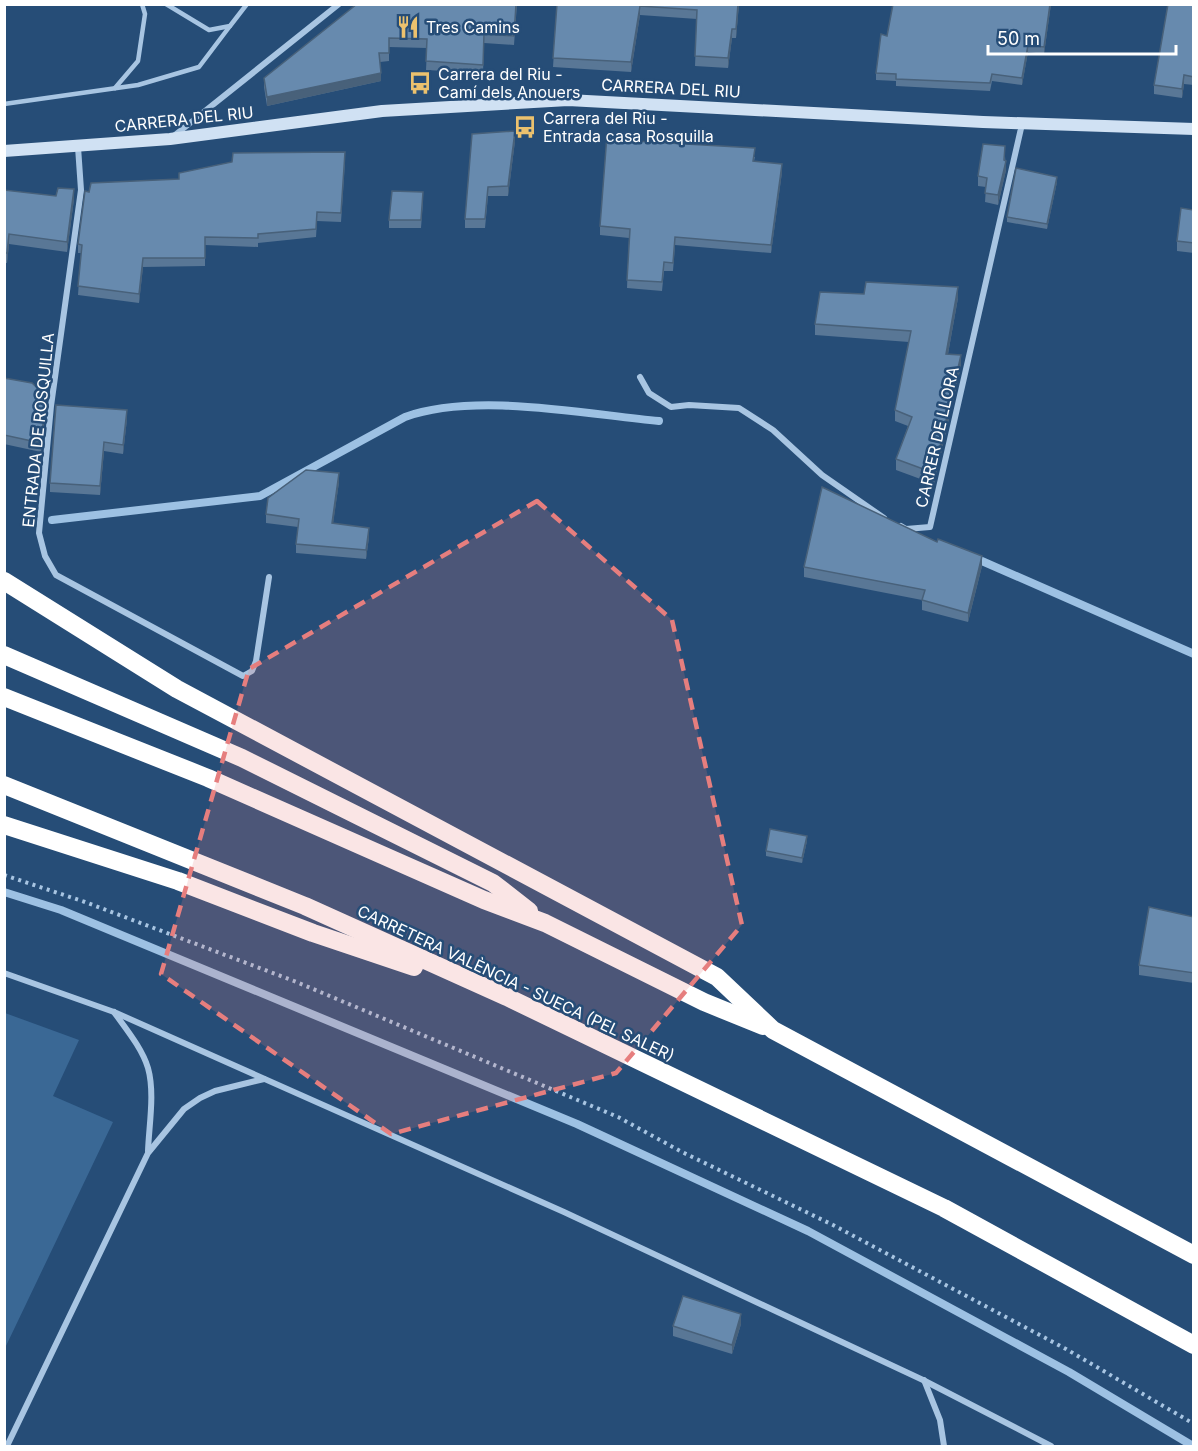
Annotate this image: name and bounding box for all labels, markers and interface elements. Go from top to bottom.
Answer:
restaurant icon: Tres Camins [395,14,421,40]
place label: Tres Camins [426,17,520,37]
scale bar [988,18,1176,56]
text: 50 m [997,28,1040,49]
place label: Carrera del Riu - Camí dels Anouers [438,64,580,102]
bus stop icon: Carrera del Riu - Camí dels Anouers [407,70,433,96]
street label: CARRERA DEL RIU [601,74,741,102]
street label: CARRERA DEL RIU [114,102,254,136]
place label: Carrera del Riu - Entrada casa Rosquilla [543,108,714,146]
bus stop icon: Carrera del Riu - Entrada casa Rosquilla [512,114,538,140]
street label: ENTRADA DE ROSQUILLA [18,332,58,528]
street label: CARRER DE LLORA [911,364,963,510]
street label: CARRETERA VALÈNCIA - SUECA (PEL SALER) [354,901,678,1065]

